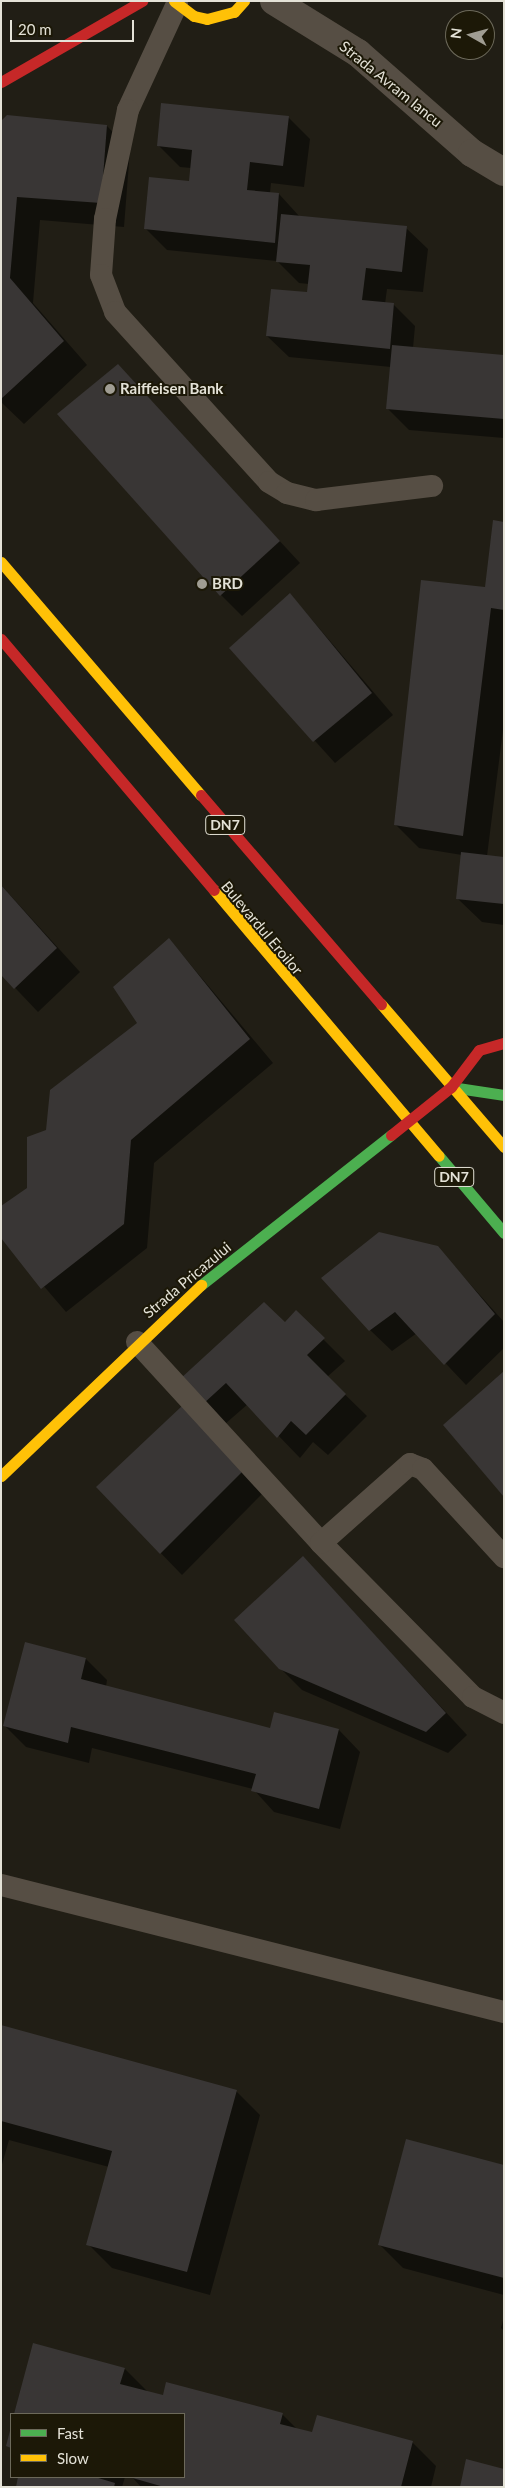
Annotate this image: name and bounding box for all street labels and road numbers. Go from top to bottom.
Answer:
street label: Strada Avram Iancu [336,37,446,131]
road number: DN7 [205,814,245,836]
street label: Bulevardul Eroilor [218,877,306,979]
road number: DN7 [434,1166,474,1188]
street label: Strada Pricazului [140,1238,234,1322]

